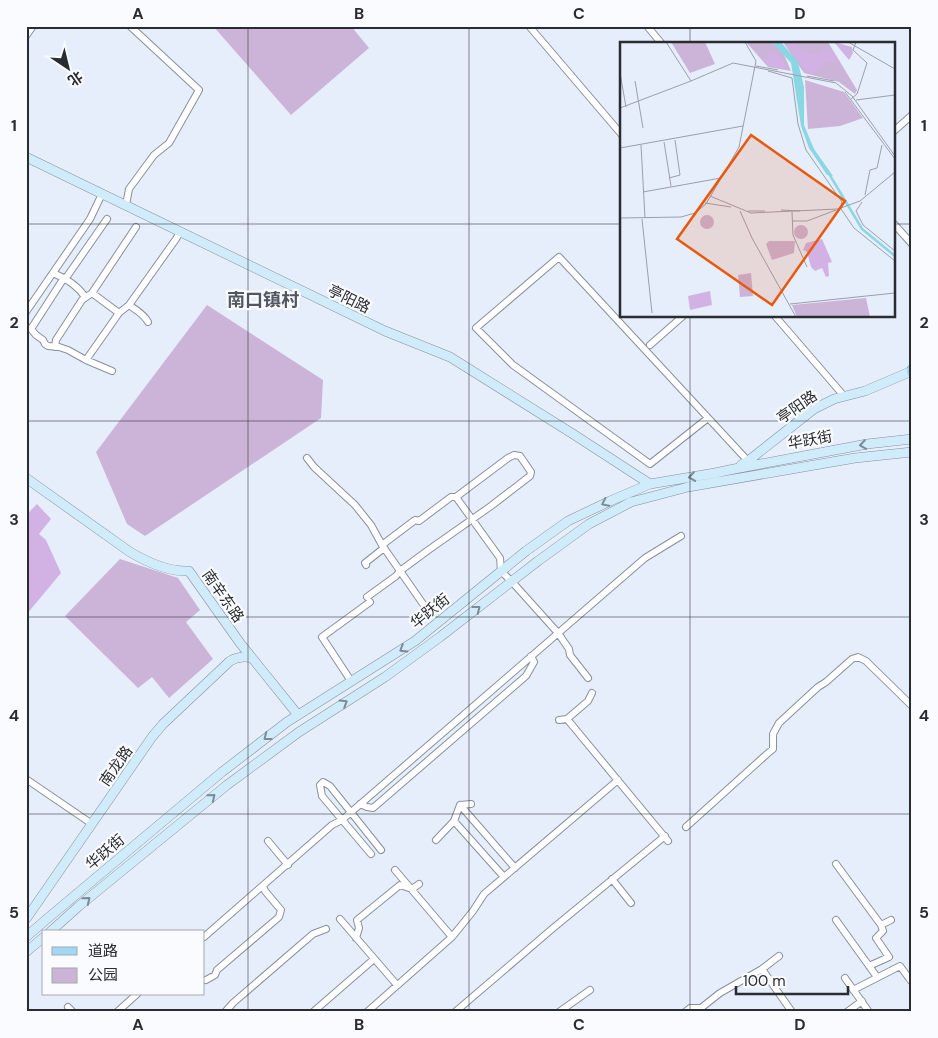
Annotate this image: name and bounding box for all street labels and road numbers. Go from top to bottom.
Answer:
street label: 亭阳路 [324,280,374,318]
street label: 亭阳路 [773,386,821,428]
street label: 华跃街 [786,426,834,454]
street label: 南辛东路 [198,566,248,626]
street label: 华跃街 [406,589,454,633]
street label: 南龙路 [95,742,137,790]
street label: 华跃街 [81,830,129,874]

